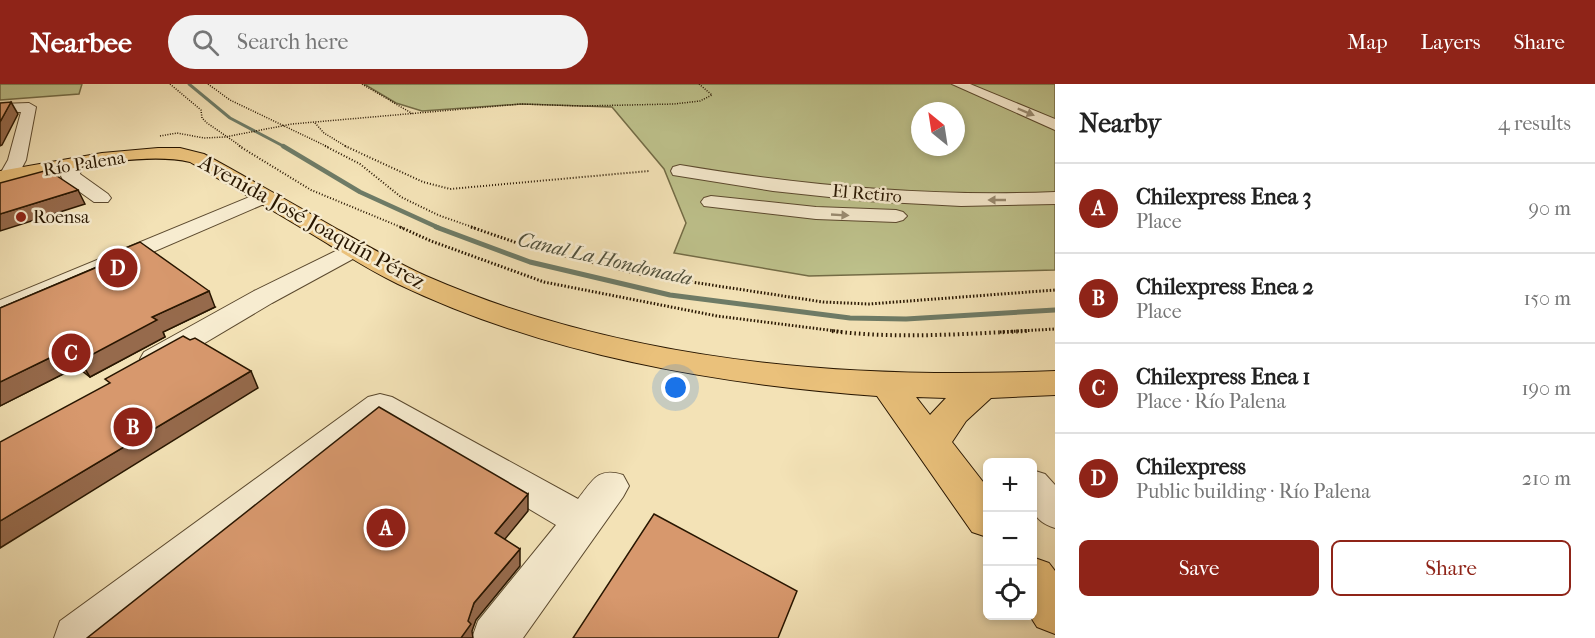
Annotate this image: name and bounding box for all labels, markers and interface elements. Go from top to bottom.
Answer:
search box [168,15,588,69]
text: Nearbee [30,26,132,59]
icon: search [189,26,222,59]
text: Search here [237,29,348,55]
text: Map [1347,30,1388,54]
text: Layers [1421,30,1480,54]
text: Share [1513,30,1565,54]
north arrow [911,102,965,156]
one-way arrow [1018,108,1035,117]
text: Nearby [1079,108,1161,139]
text: 4 results [1498,112,1571,135]
street label: Río Palena [41,147,127,181]
street label: Avenida José Joaquín Pérez [194,148,430,295]
street label: El Retiro [831,180,903,208]
text: Chilexpress Enea 3 [1136,184,1312,210]
one-way arrow [987,195,1006,205]
text: A [1092,197,1105,220]
text: 90 m [1529,197,1571,220]
place label: Roensa [33,207,90,228]
marker: Roensa [14,210,28,224]
one-way arrow [831,210,850,219]
text: Place [1136,210,1182,233]
water label: Canal La Hondonada [516,228,694,290]
pin: D [98,246,138,291]
text: Chilexpress Enea 2 [1136,274,1314,300]
text: B [1092,287,1105,310]
text: 150 m [1523,287,1571,310]
text: Place [1136,300,1182,323]
pin: C [52,330,90,376]
text: Chilexpress Enea 1 [1136,364,1310,390]
your location [661,373,690,402]
text: C [1092,377,1105,400]
text: 190 m [1521,377,1571,400]
text: Place · Río Palena [1136,390,1286,413]
pin: B [114,404,152,450]
text: Chilexpress [1136,454,1246,480]
map controls [983,458,1037,620]
button: + [983,458,1037,512]
text: D [1091,467,1106,490]
text: 210 m [1522,467,1571,490]
text: Public building · Río Palena [1136,480,1371,503]
pin: A [366,506,406,550]
button: − [983,512,1037,566]
button: Save [1079,540,1319,596]
button: Share [1331,540,1571,596]
button: locate [983,566,1037,620]

